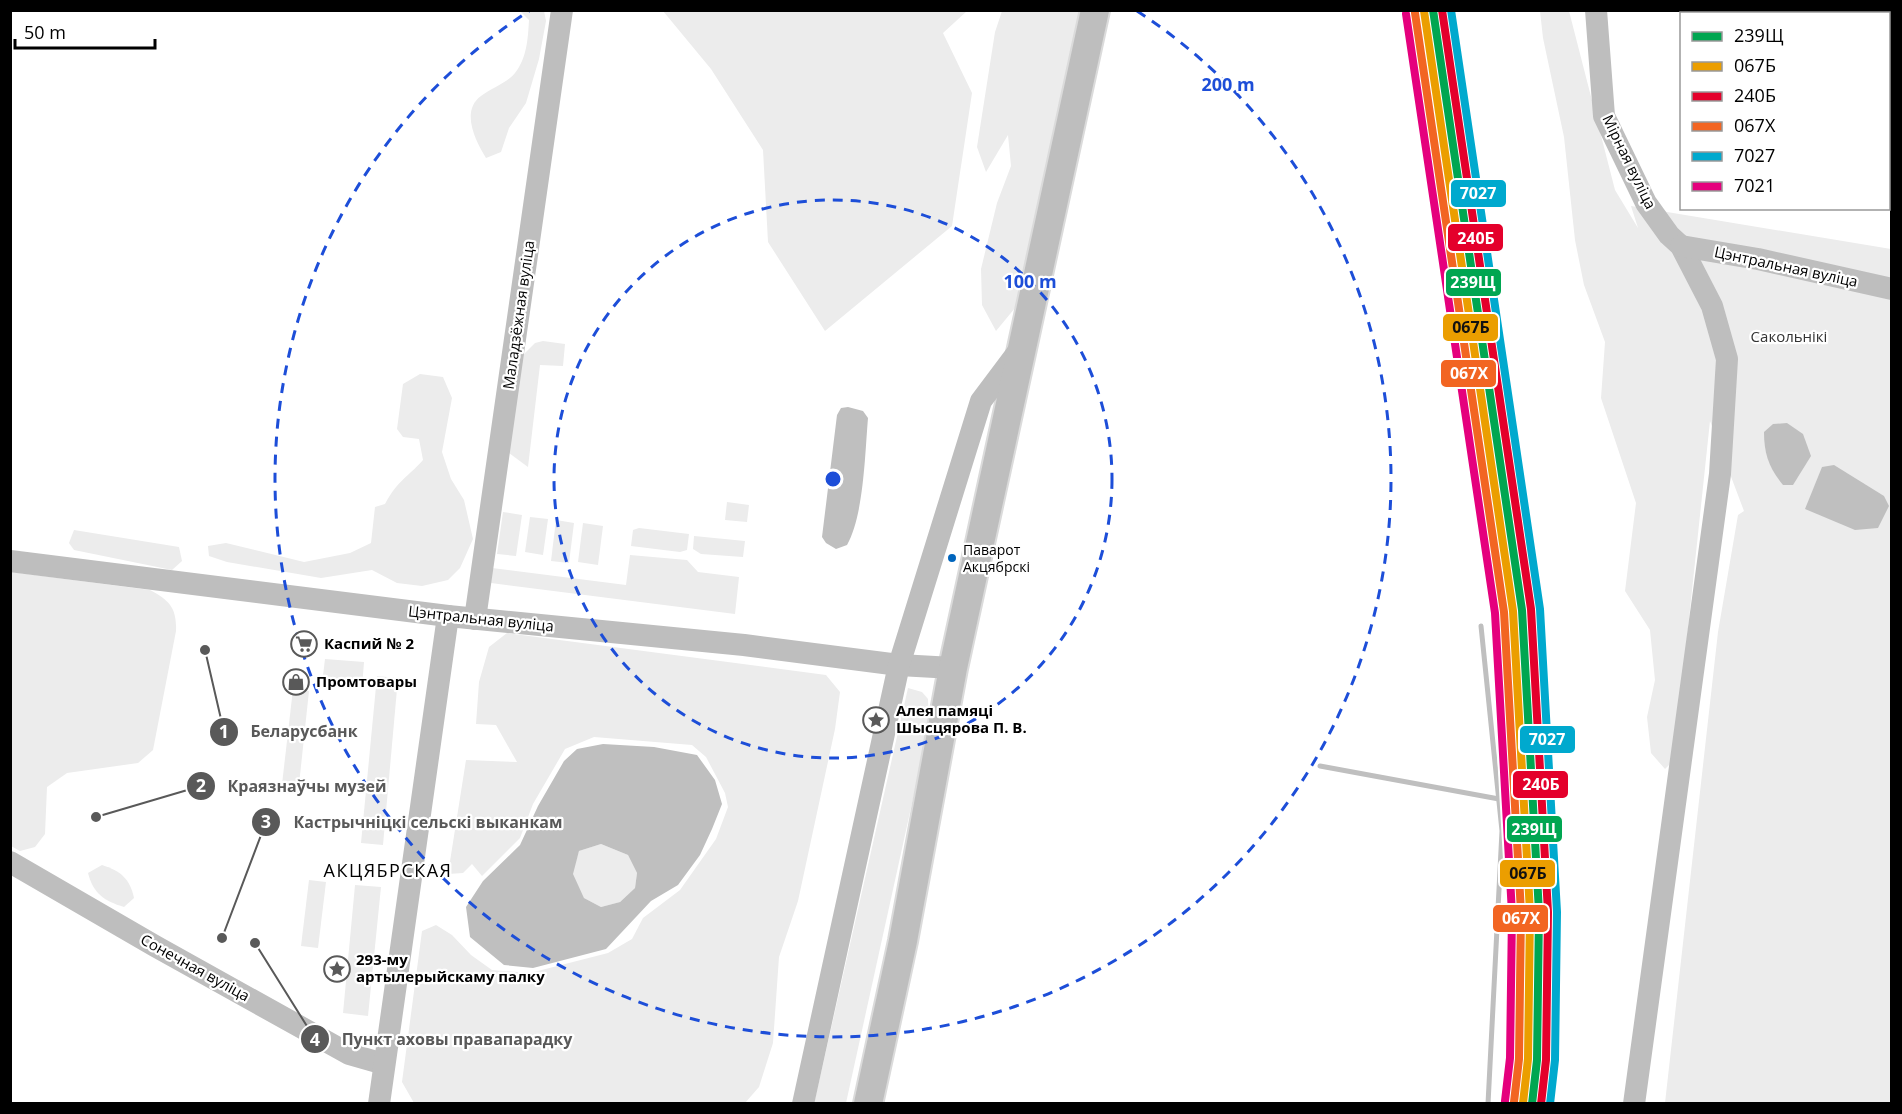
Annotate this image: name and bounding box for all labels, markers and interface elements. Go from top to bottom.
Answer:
scale bar [15,12,154,50]
legend [1680,12,1890,210]
text: 50 m [24,20,66,44]
text: 239Щ [1734,23,1784,47]
text: 067Б [1734,53,1776,77]
text: 200 m [1201,72,1255,96]
text: 240Б [1734,83,1776,107]
street label: Мірная вуліца [1598,111,1661,212]
text: 067Х [1734,113,1776,137]
text: 7027 [1734,143,1775,167]
text: 7021 [1734,173,1775,197]
line badge: 7027 [1450,179,1507,208]
text: 7027 [1460,182,1496,204]
line badge: 240Б [1447,223,1504,252]
text: 240Б [1457,227,1495,249]
street label: Маладзёжная вуліца [498,239,538,391]
street label: Цэнтральная вуліца [1713,241,1860,291]
line badge: 239Щ [1445,268,1502,297]
text: 100 m [1003,269,1057,293]
text: 239Щ [1450,271,1496,293]
line badge: 067Б [1442,313,1499,342]
text: 067Б [1452,316,1490,338]
park label: Сакольнікі [1751,326,1827,346]
line badge: 067Х [1440,359,1497,388]
text: 067Х [1450,362,1488,384]
centre of rings [823,469,843,489]
place label: Паварот Акцябрскі [963,540,1030,576]
marker: Паварот Акцябрскі [946,552,958,564]
street label: Цэнтральная вуліца [407,600,555,636]
supermarket icon: Каспий № 2 [289,629,319,659]
place label: Каспий № 2 [324,633,414,653]
shop icon: Промтовары [281,667,311,697]
place label: Промтовары [316,671,417,691]
place label: Алея памяці Шысцярова П. В. [896,700,1027,737]
place icon: Алея памяці Шысцярова П. В. [861,705,891,735]
callout: Беларусбанк [209,715,370,749]
text: 1 [219,719,229,743]
text: Беларусбанк [250,720,358,742]
line badge: 7027 [1519,725,1576,754]
text: 7027 [1529,728,1565,750]
callout: Краязнаўчы музей [186,769,399,803]
line badge: 240Б [1512,770,1569,799]
text: 2 [196,773,206,797]
text: 240Б [1522,773,1560,795]
text: Краязнаўчы музей [228,775,386,797]
callout: Кастрычніцкі сельскі выканкам [251,805,574,839]
text: 3 [261,809,271,833]
text: Кастрычніцкі сельскі выканкам [293,811,563,833]
line badge: 239Щ [1506,815,1563,843]
text: 239Щ [1511,818,1557,840]
district label: АКЦЯБРСКАЯ [324,858,452,882]
line badge: 067Б [1499,859,1556,888]
text: 067Б [1509,862,1547,884]
line badge: 067Х [1492,904,1549,933]
text: 067Х [1502,907,1540,929]
street label: Сонечная вуліца [137,929,254,1005]
place label: 293-му артылерыйскаму палку [356,949,545,986]
place icon: 293-му артылерыйскаму палку [322,954,352,984]
callout: Пункт аховы правапарадку [300,1022,584,1056]
text: 4 [310,1027,320,1051]
text: Пункт аховы правапарадку [342,1028,573,1050]

